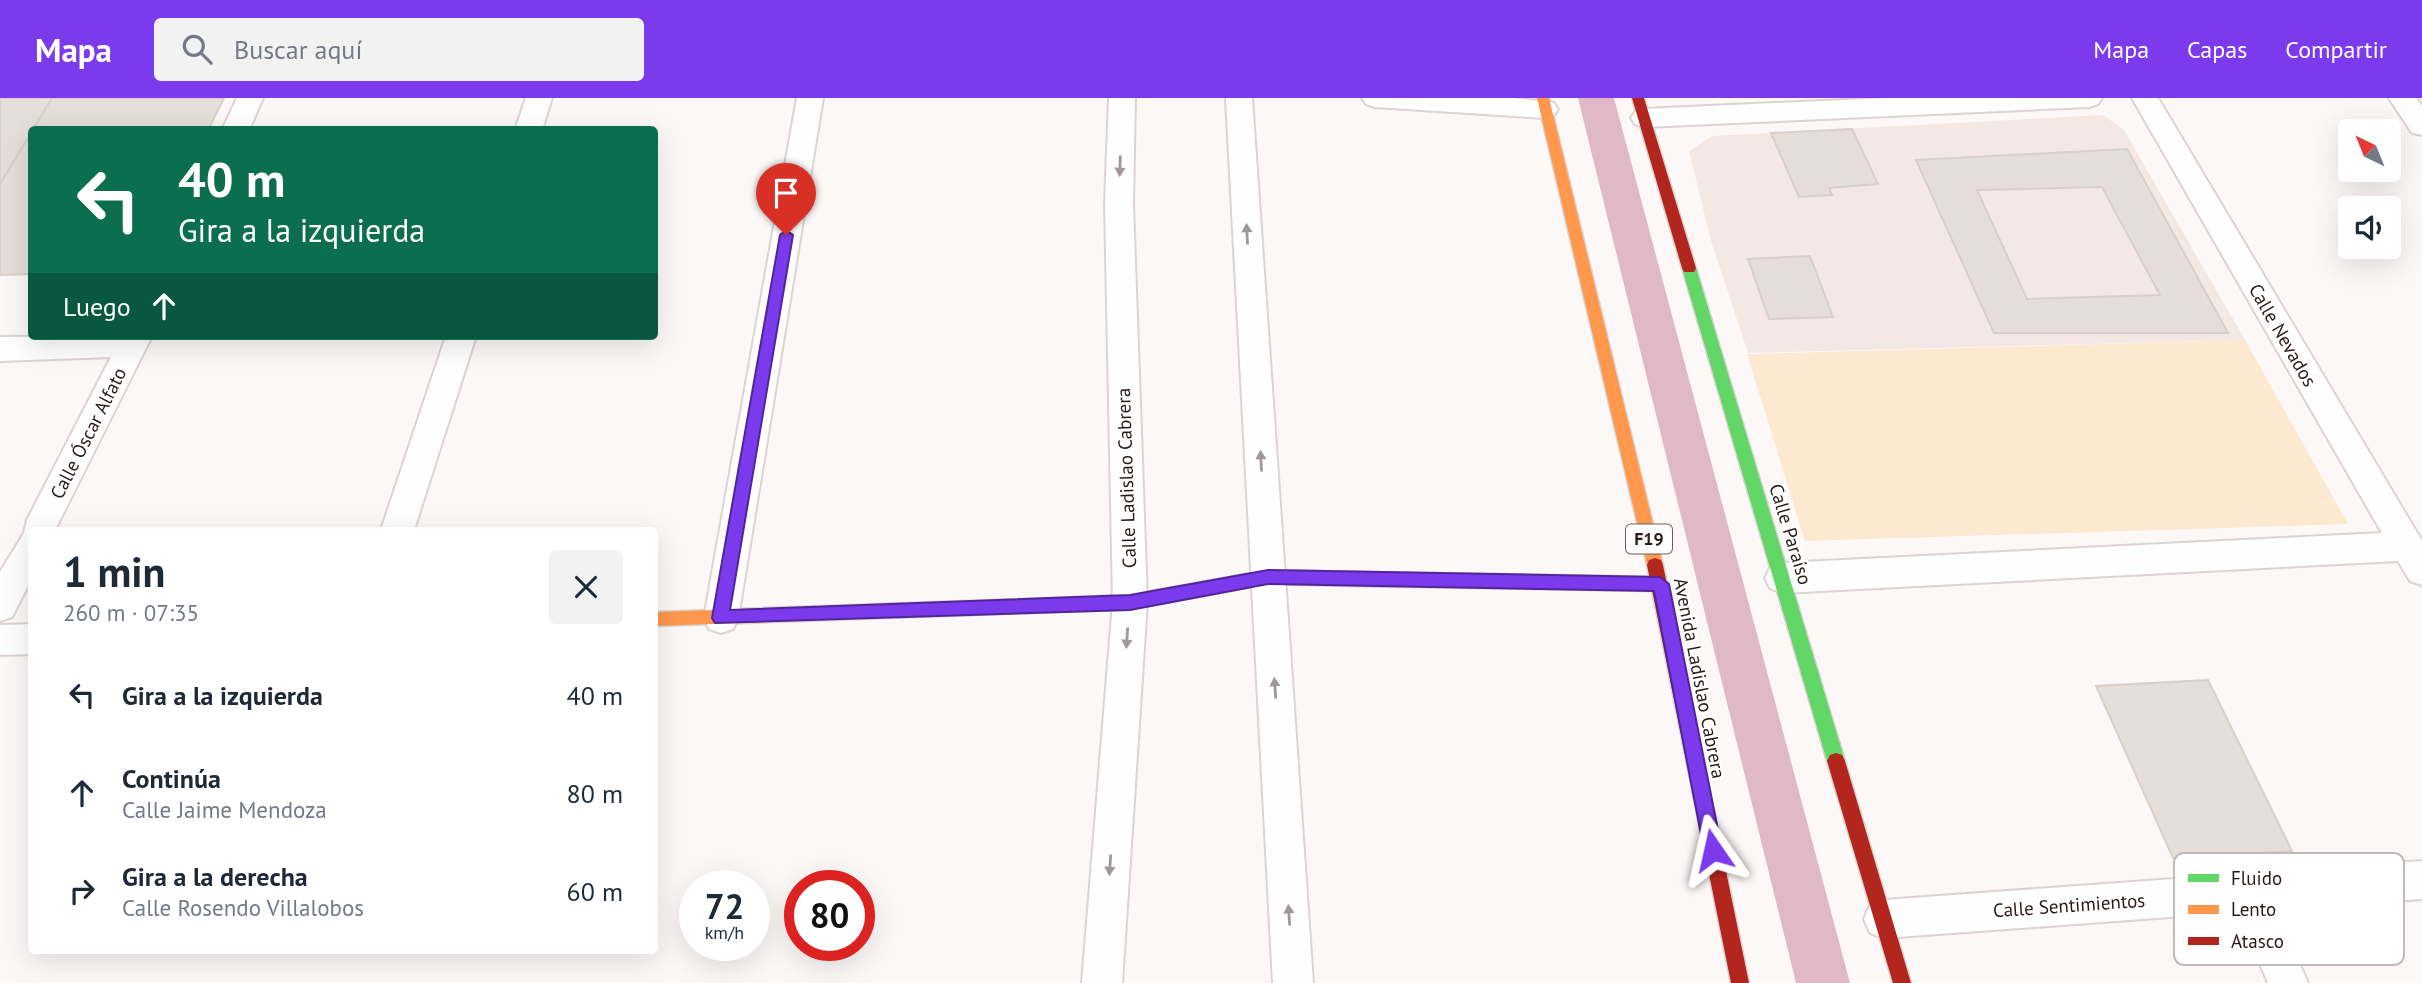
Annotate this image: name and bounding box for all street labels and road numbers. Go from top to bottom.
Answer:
street label: Calle Nevados [2244,279,2322,391]
street label: Calle Óscar Alfato [45,363,131,503]
street label: Calle Ladislao Cabrera [1111,387,1141,569]
street label: Calle Paraíso [1764,481,1818,587]
road number: F19 [1626,524,1672,554]
street label: Avenida Ladislao Cabrera [1669,576,1731,780]
street label: Calle Sentimientos [1992,888,2146,922]

